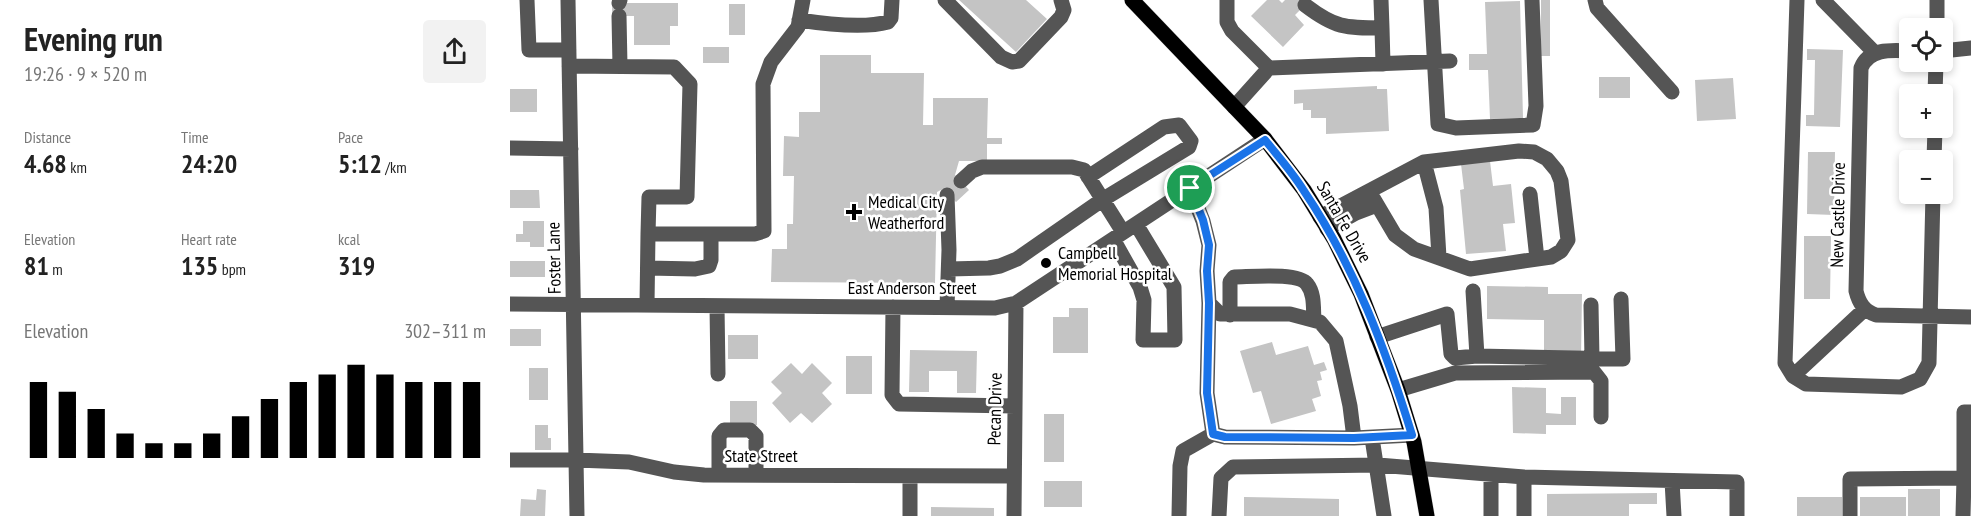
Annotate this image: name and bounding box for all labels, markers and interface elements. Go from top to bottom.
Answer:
text: Evening run [24,17,163,60]
map controls [1899,18,1953,204]
button: locate [1899,18,1953,72]
button: share [423,20,486,83]
text: 19:26 · 9 × 520 m [24,61,147,87]
button: + [1899,84,1953,138]
text: Distance [24,127,71,147]
text: Time [181,127,209,147]
text: Pace [338,127,363,147]
text: 4.68 [24,147,67,180]
text: 24:20 [181,147,237,180]
text: 5:12 [338,147,382,180]
button: − [1899,150,1953,204]
text: km [67,157,87,177]
text: /km [382,157,407,177]
pin [1164,162,1215,213]
street label: New Castle Drive [1825,162,1850,268]
icon: arrive [1173,171,1206,204]
street label: Santa Fe Drive [1312,177,1377,267]
place label: Medical City Weatherford [868,190,944,234]
marker: Medical City Weatherford [845,203,863,221]
street label: Foster Lane [541,222,566,294]
text: Elevation [24,229,75,249]
text: Heart rate [181,229,237,249]
text: kcal [338,229,360,249]
place label: Campbell Memorial Hospital [1058,241,1173,285]
text: 81 [24,249,49,282]
text: 135 [181,249,218,282]
text: 319 [338,249,375,282]
marker: Campbell Memorial Hospital [1039,256,1053,270]
text: m [49,259,63,279]
text: bpm [218,259,246,279]
street label: East Anderson Street [848,276,976,299]
text: Elevation [24,318,88,344]
text: 302–311 m [404,318,486,344]
street label: Pecan Drive [982,372,1007,446]
street label: State Street [724,444,798,467]

